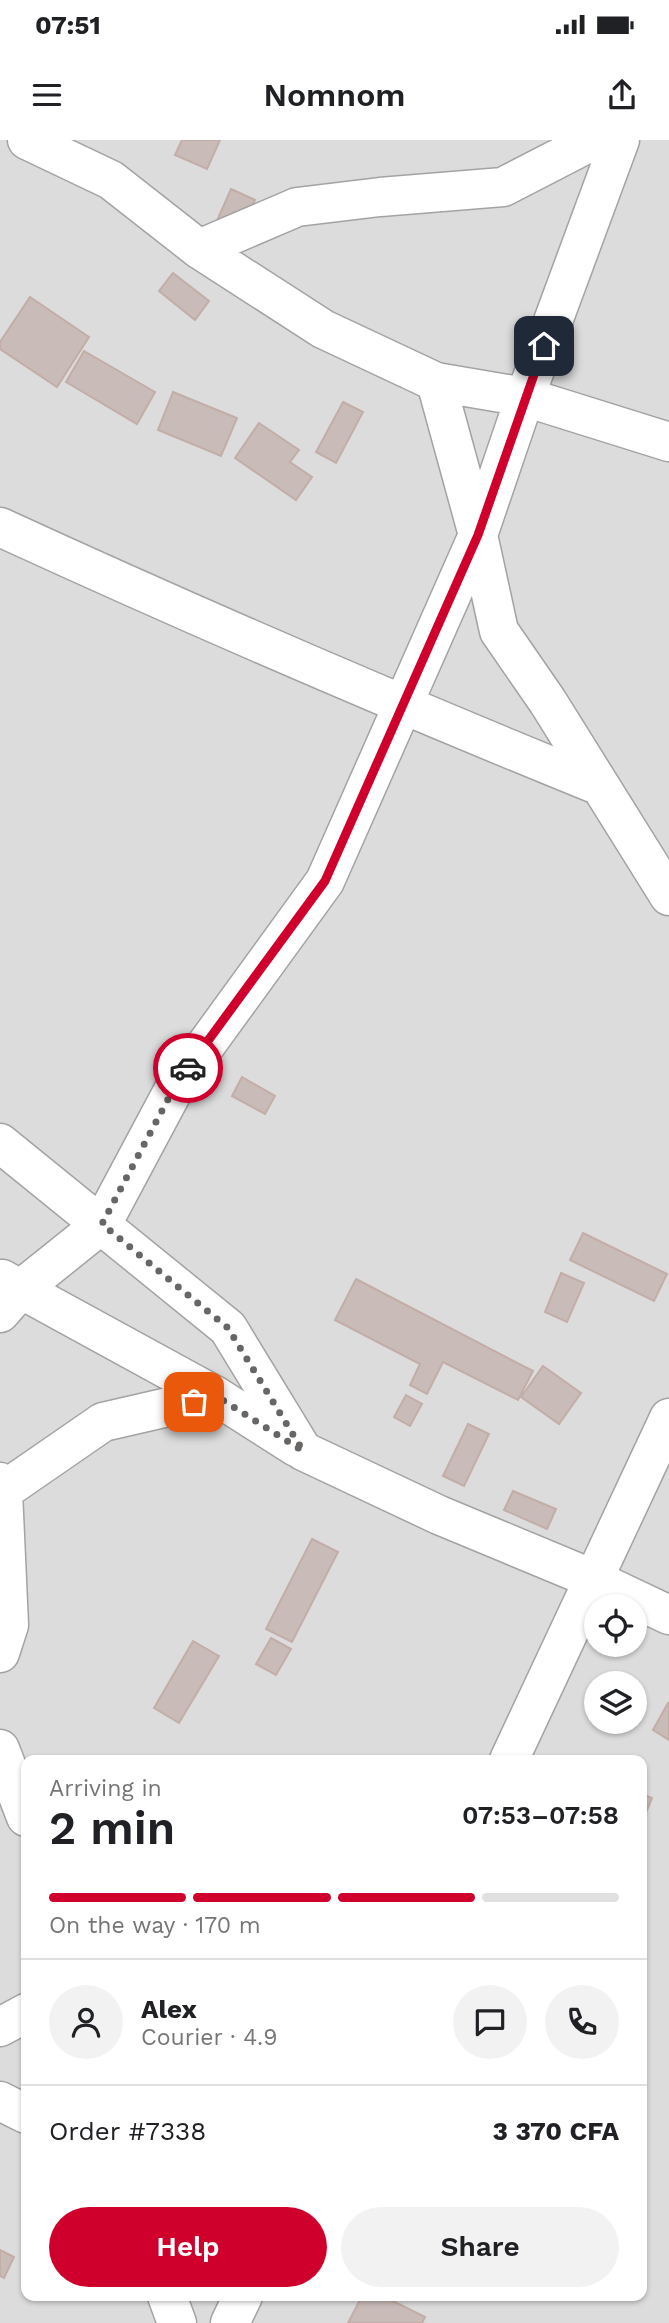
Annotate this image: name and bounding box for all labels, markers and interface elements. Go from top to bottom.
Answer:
text: 07:51 [35,10,101,40]
icon: menu [28,76,66,114]
text: Nomnom [263,76,406,114]
icon: share [603,76,641,114]
pin [514,316,574,376]
icon: home [525,327,563,365]
courier [153,1033,223,1103]
icon: car [169,1049,207,1087]
pin [164,1372,224,1432]
icon: bag [175,1383,213,1421]
map controls [584,1594,647,1734]
button: locate [584,1594,647,1657]
button: layers [584,1671,647,1734]
text: Arriving in [49,1775,162,1802]
text: 07:53–07:58 [462,1800,619,1830]
text: 2 min [49,1801,175,1855]
text: On the way · 170 m [49,1912,261,1939]
button: person [49,1985,123,2059]
button: chat [453,1985,527,2059]
button: phone [545,1985,619,2059]
text: Alex [141,1994,197,2024]
text: Courier · 4.9 [141,2024,277,2051]
text: Order #7338 [49,2116,206,2146]
text: 3 370 CFA [493,2116,619,2146]
button: Help [49,2207,327,2287]
button: Share [341,2207,619,2287]

